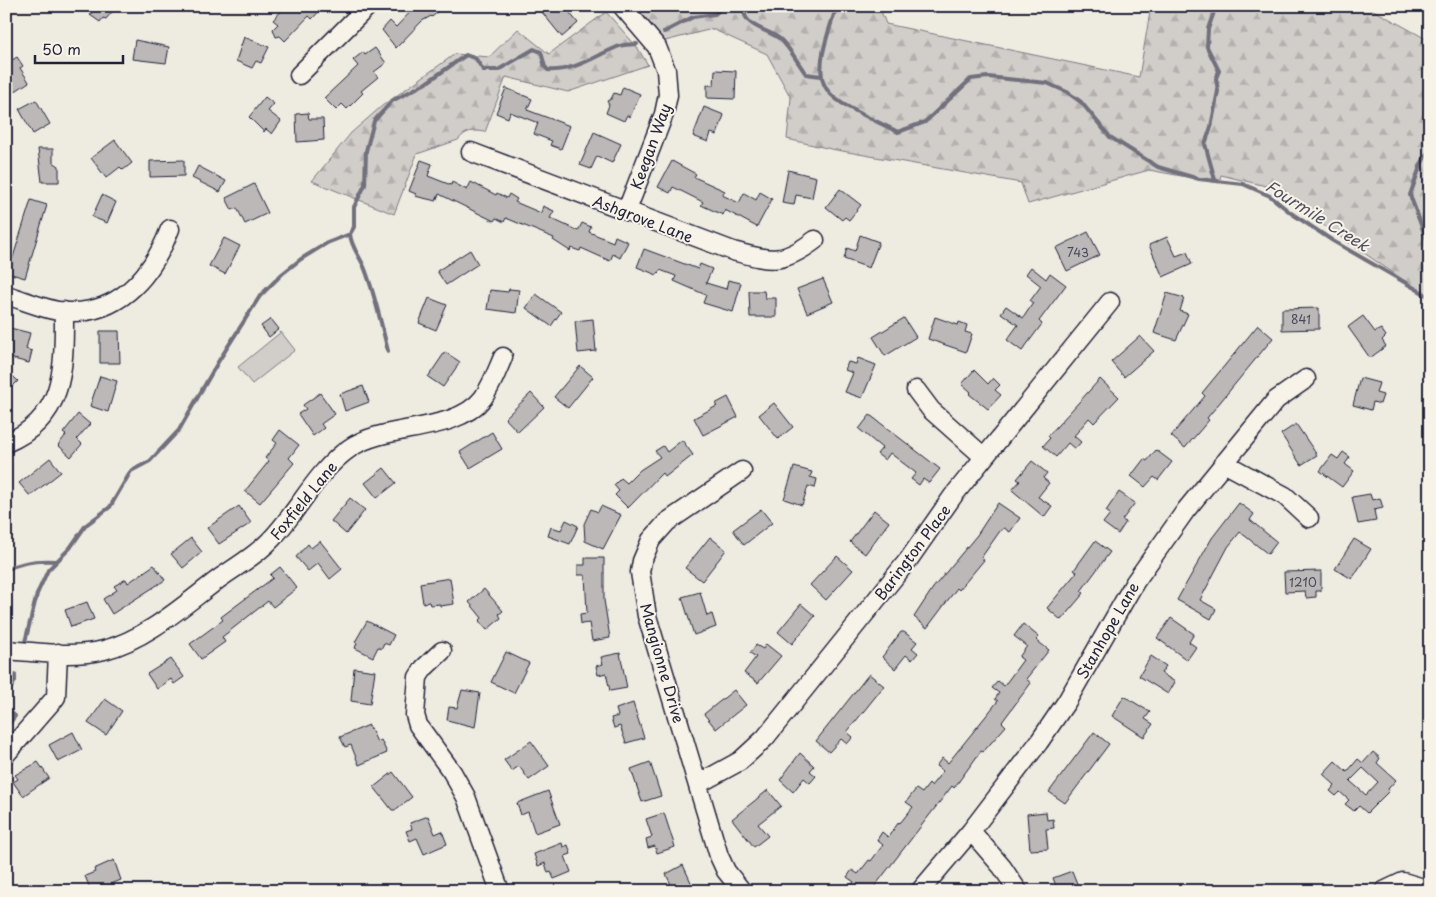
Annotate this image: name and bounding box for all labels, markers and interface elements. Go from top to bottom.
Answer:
scale bar [35,32,122,64]
text: 50 m [42,37,81,60]
street label: Keegan Way [624,100,676,192]
water label: Fourmile Creek [1261,173,1376,257]
street label: Ashgrove Lane [590,188,697,248]
house number: 743 [1067,243,1089,261]
house number: 841 [1291,310,1311,328]
street label: Foxfield Lane [264,455,342,545]
street label: Barington Place [868,499,956,605]
house number: 1210 [1289,573,1317,591]
street label: Stanhope Lane [1070,577,1144,683]
street label: Mangionne Drive [635,600,691,726]

